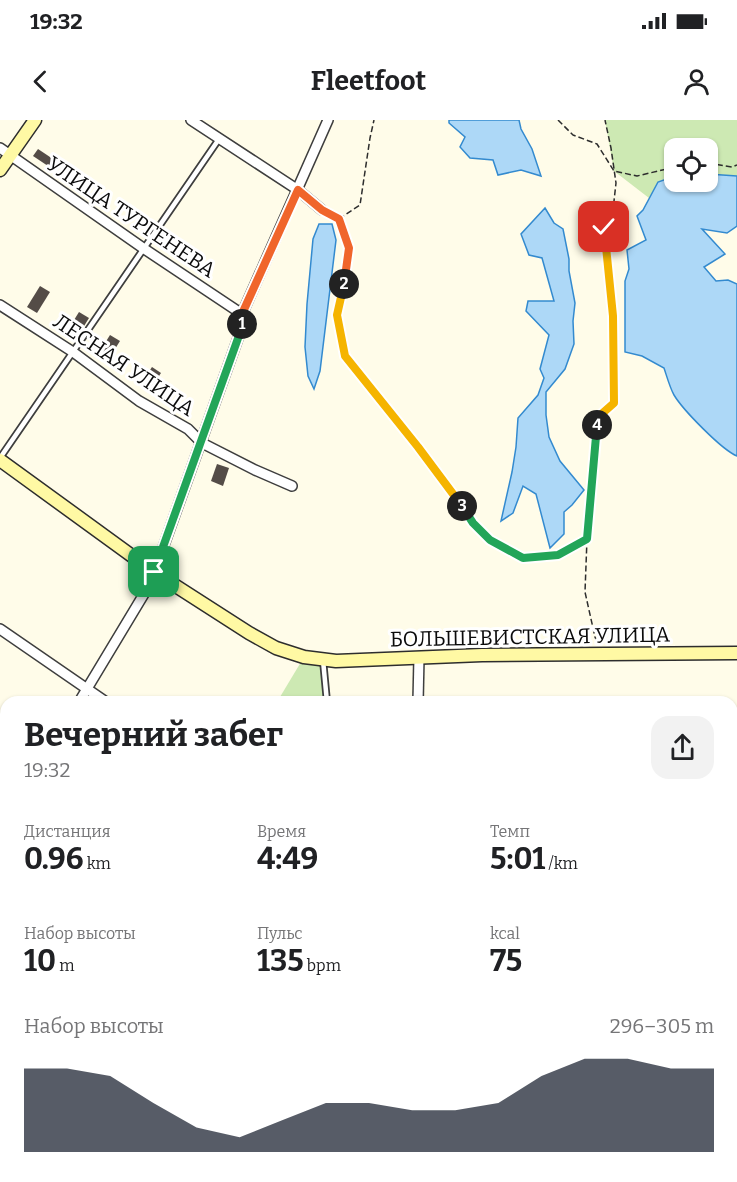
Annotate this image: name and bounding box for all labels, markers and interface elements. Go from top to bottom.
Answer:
text: 19:32 [30,8,83,35]
icon: back [24,65,57,98]
text: Fleetfoot [311,65,426,97]
icon: person [680,65,713,98]
map controls [664,138,718,192]
button: locate [664,138,718,192]
street label: УЛИЦА ТУРГЕНЕВА [42,151,221,283]
pin [578,201,629,252]
icon: check [587,210,620,243]
pin: 2 [329,269,359,299]
text: 2 [339,274,349,293]
street label: ЛЕСНАЯ УЛИЦА [48,308,200,422]
pin: 1 [227,309,257,339]
text: 1 [239,314,245,333]
pin: 4 [582,410,612,440]
text: 4 [592,415,602,434]
pin: 3 [447,491,477,521]
text: 3 [457,496,467,515]
pin [128,546,179,597]
icon: arrive [137,555,170,588]
street label: БОЛЬШЕВИСТСКАЯ УЛИЦА [390,622,670,652]
text: Вечерний забег [24,715,283,755]
button: share [651,716,714,779]
text: 19:32 [24,758,70,782]
text: Дистанция [24,822,111,841]
text: Время [257,822,306,841]
text: Темп [490,822,530,841]
text: 0.96 [24,841,84,877]
text: 4:49 [257,841,318,877]
text: 5:01 [490,841,545,877]
text: km [84,854,111,873]
text: /km [545,854,578,873]
text: Набор высоты [24,924,136,943]
text: Пульс [257,924,303,943]
text: kcal [490,924,520,943]
text: 10 [24,943,56,979]
text: 135 [257,943,304,979]
text: 75 [490,943,522,979]
text: m [56,956,74,975]
text: bpm [304,956,341,975]
text: Набор высоты [24,1014,164,1038]
text: 296–305 m [610,1014,714,1038]

